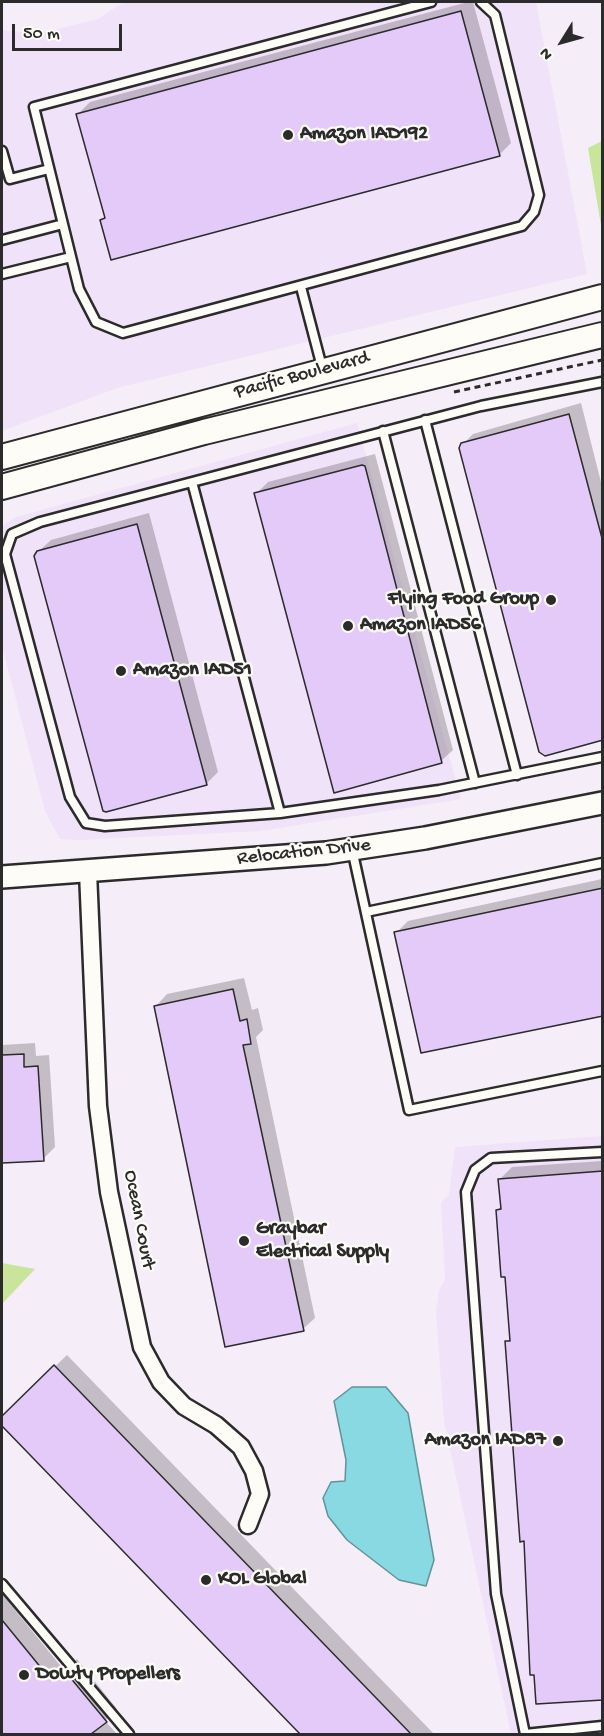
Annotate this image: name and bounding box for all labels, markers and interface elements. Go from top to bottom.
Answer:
scale bar [15,12,124,50]
north arrow [532,12,592,72]
text: 50 m [23,24,60,45]
text: N [536,43,558,63]
place label: Amazon IAD192 [300,123,428,147]
marker: Amazon IAD192 [281,128,295,142]
street label: Pacific Boulevard [232,346,372,406]
place label: Flying Food Group [388,588,539,612]
marker: Flying Food Group [544,593,558,607]
place label: Amazon IAD56 [360,614,481,638]
marker: Amazon IAD56 [341,619,355,633]
place label: Amazon IAD51 [133,659,252,683]
marker: Amazon IAD51 [114,664,128,678]
street label: Relocation Drive [236,834,372,872]
street label: Ocean Court [117,1168,159,1272]
place label: Graybar Electrical Supply [256,1218,389,1265]
marker: Graybar Electrical Supply [237,1234,251,1248]
place label: Amazon IAD87 [424,1429,546,1453]
marker: Amazon IAD87 [551,1434,565,1448]
place label: KOL Global [218,1568,307,1592]
marker: KOL Global [199,1573,213,1587]
place label: Dowty Propellers [36,1663,180,1687]
marker: Dowty Propellers [17,1668,31,1682]

